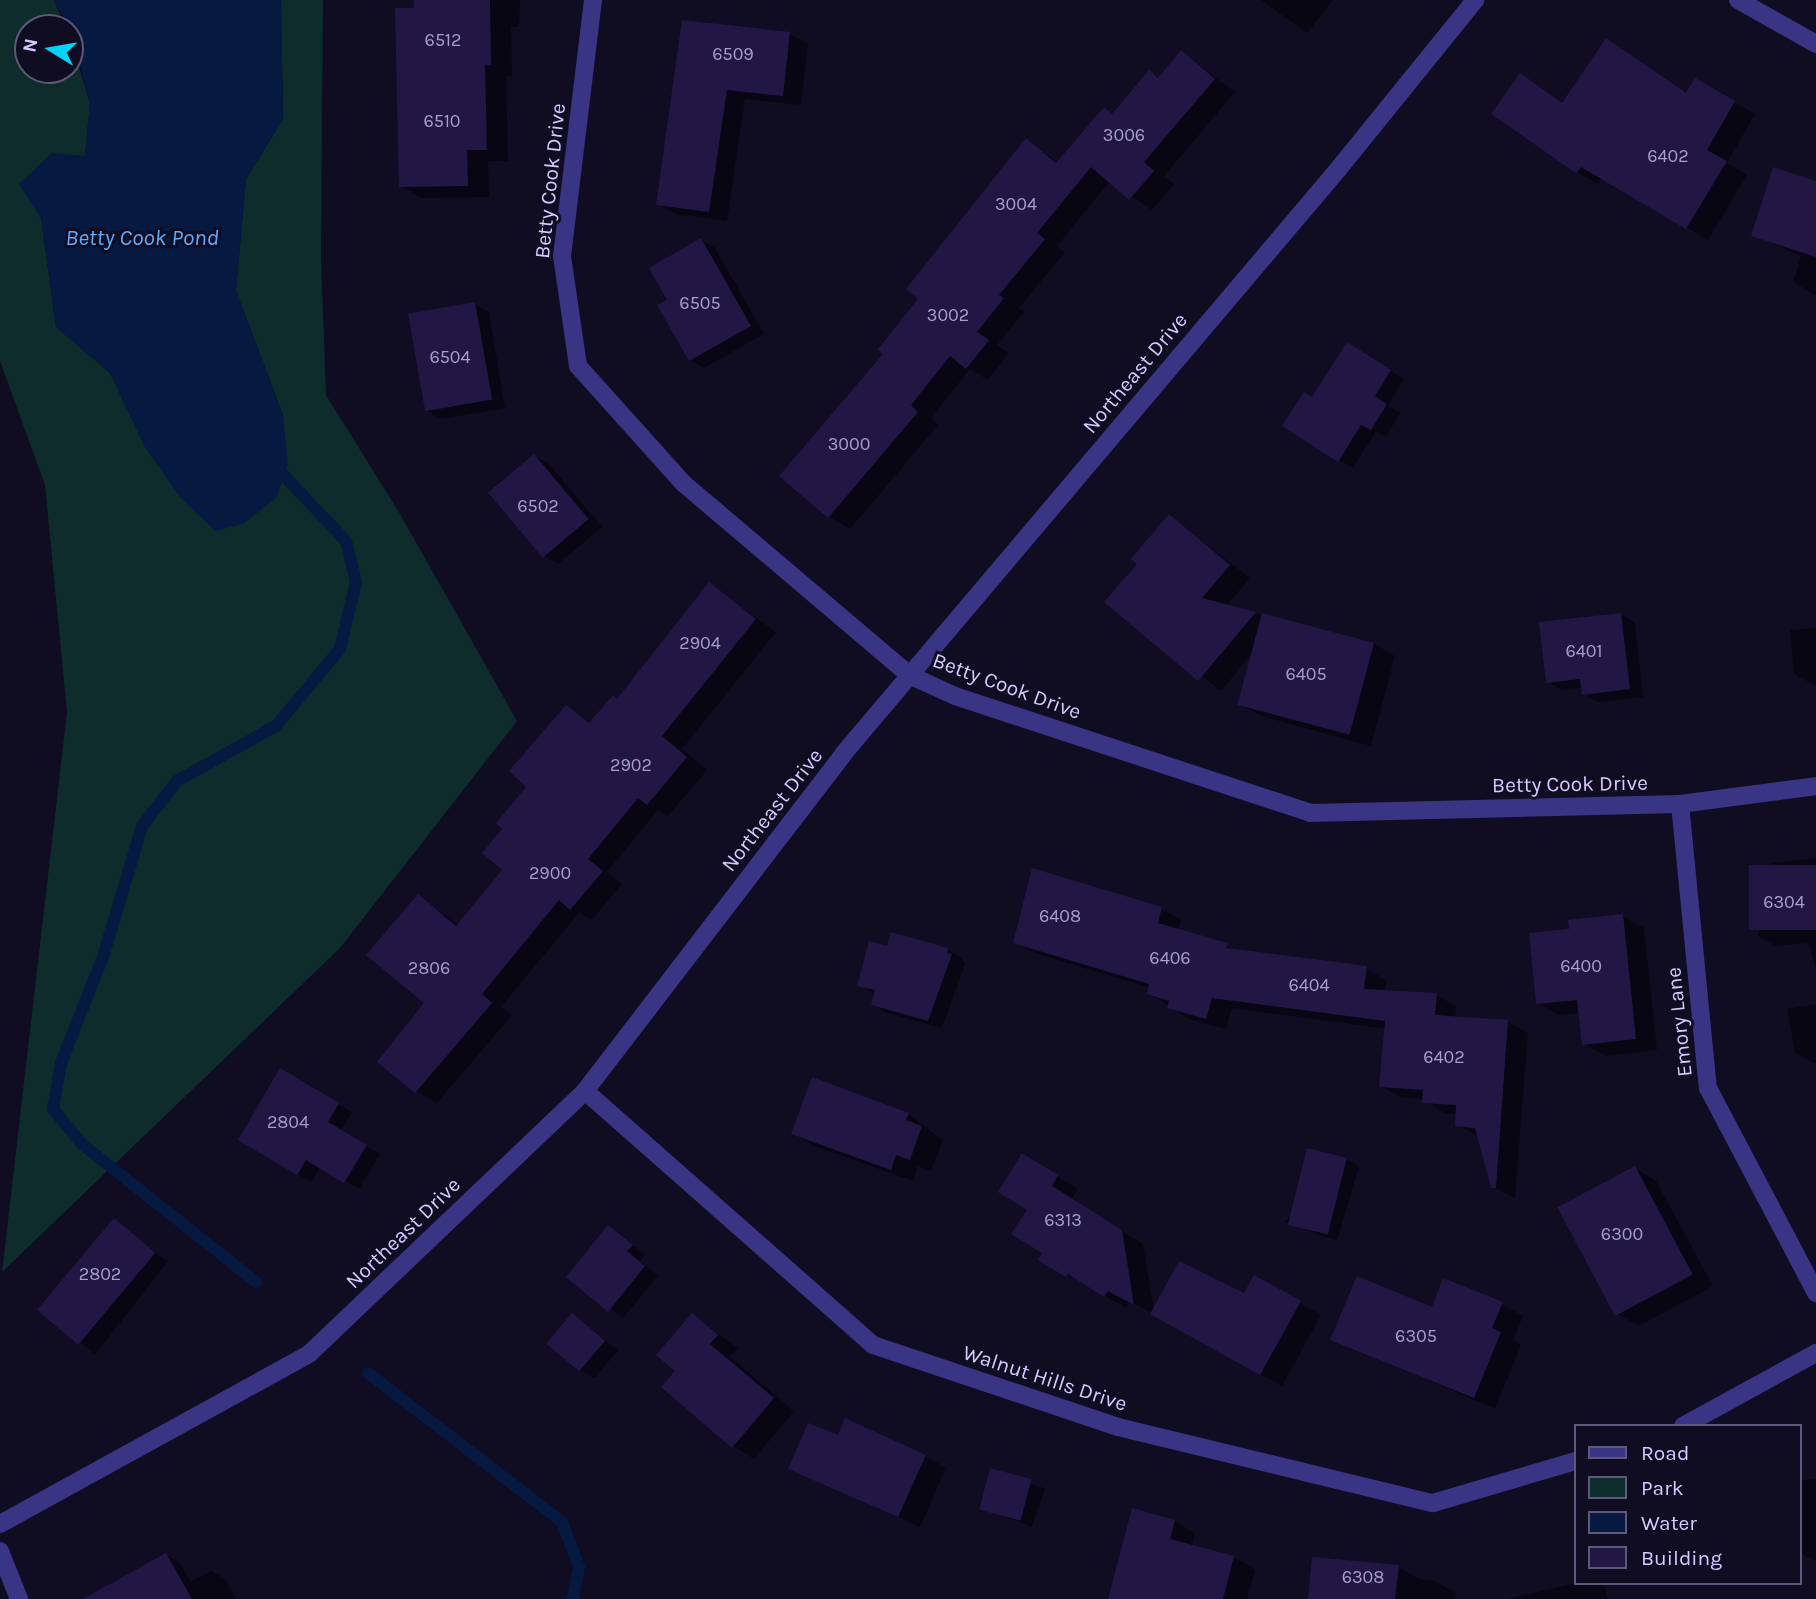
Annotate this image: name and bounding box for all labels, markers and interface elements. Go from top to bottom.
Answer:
north arrow [14,14,84,84]
house number: 6512 [425,29,461,51]
text: N [18,37,42,54]
house number: 6509 [712,43,754,65]
street label: Betty Cook Drive [529,102,571,260]
house number: 6510 [423,110,461,132]
house number: 3006 [1103,124,1145,146]
house number: 6402 [1647,145,1689,167]
house number: 3004 [995,193,1037,215]
water label: Betty Cook Pond [65,224,219,252]
house number: 6505 [679,292,721,314]
house number: 3002 [927,304,969,326]
street label: Northeast Drive [1077,308,1193,438]
house number: 6504 [429,346,471,368]
house number: 3000 [828,433,870,455]
house number: 6502 [517,495,559,517]
house number: 2904 [679,632,721,654]
house number: 6401 [1566,640,1602,662]
street label: Betty Cook Drive [929,647,1085,725]
house number: 6405 [1285,663,1327,685]
street label: Northeast Drive [716,743,828,877]
house number: 2902 [610,754,652,776]
street label: Betty Cook Drive [1492,770,1648,798]
house number: 2900 [529,862,571,884]
house number: 6304 [1763,891,1805,913]
house number: 6408 [1039,905,1081,927]
house number: 6406 [1149,947,1191,969]
house number: 6400 [1560,955,1602,977]
house number: 2806 [408,957,450,979]
street label: Emory Lane [1661,966,1697,1078]
house number: 6404 [1288,974,1330,996]
house number: 6402 [1423,1046,1465,1068]
house number: 2804 [267,1111,309,1133]
street label: Northeast Drive [341,1172,465,1294]
house number: 6313 [1044,1209,1082,1231]
house number: 6300 [1601,1223,1643,1245]
house number: 2802 [79,1263,121,1285]
house number: 6305 [1395,1325,1437,1347]
street label: Walnut Hills Drive [960,1340,1130,1416]
legend [1574,1424,1802,1585]
text: Road [1641,1441,1689,1465]
text: Park [1641,1476,1684,1500]
text: Water [1641,1511,1697,1535]
text: Building [1641,1546,1722,1570]
house number: 6308 [1342,1566,1384,1588]

